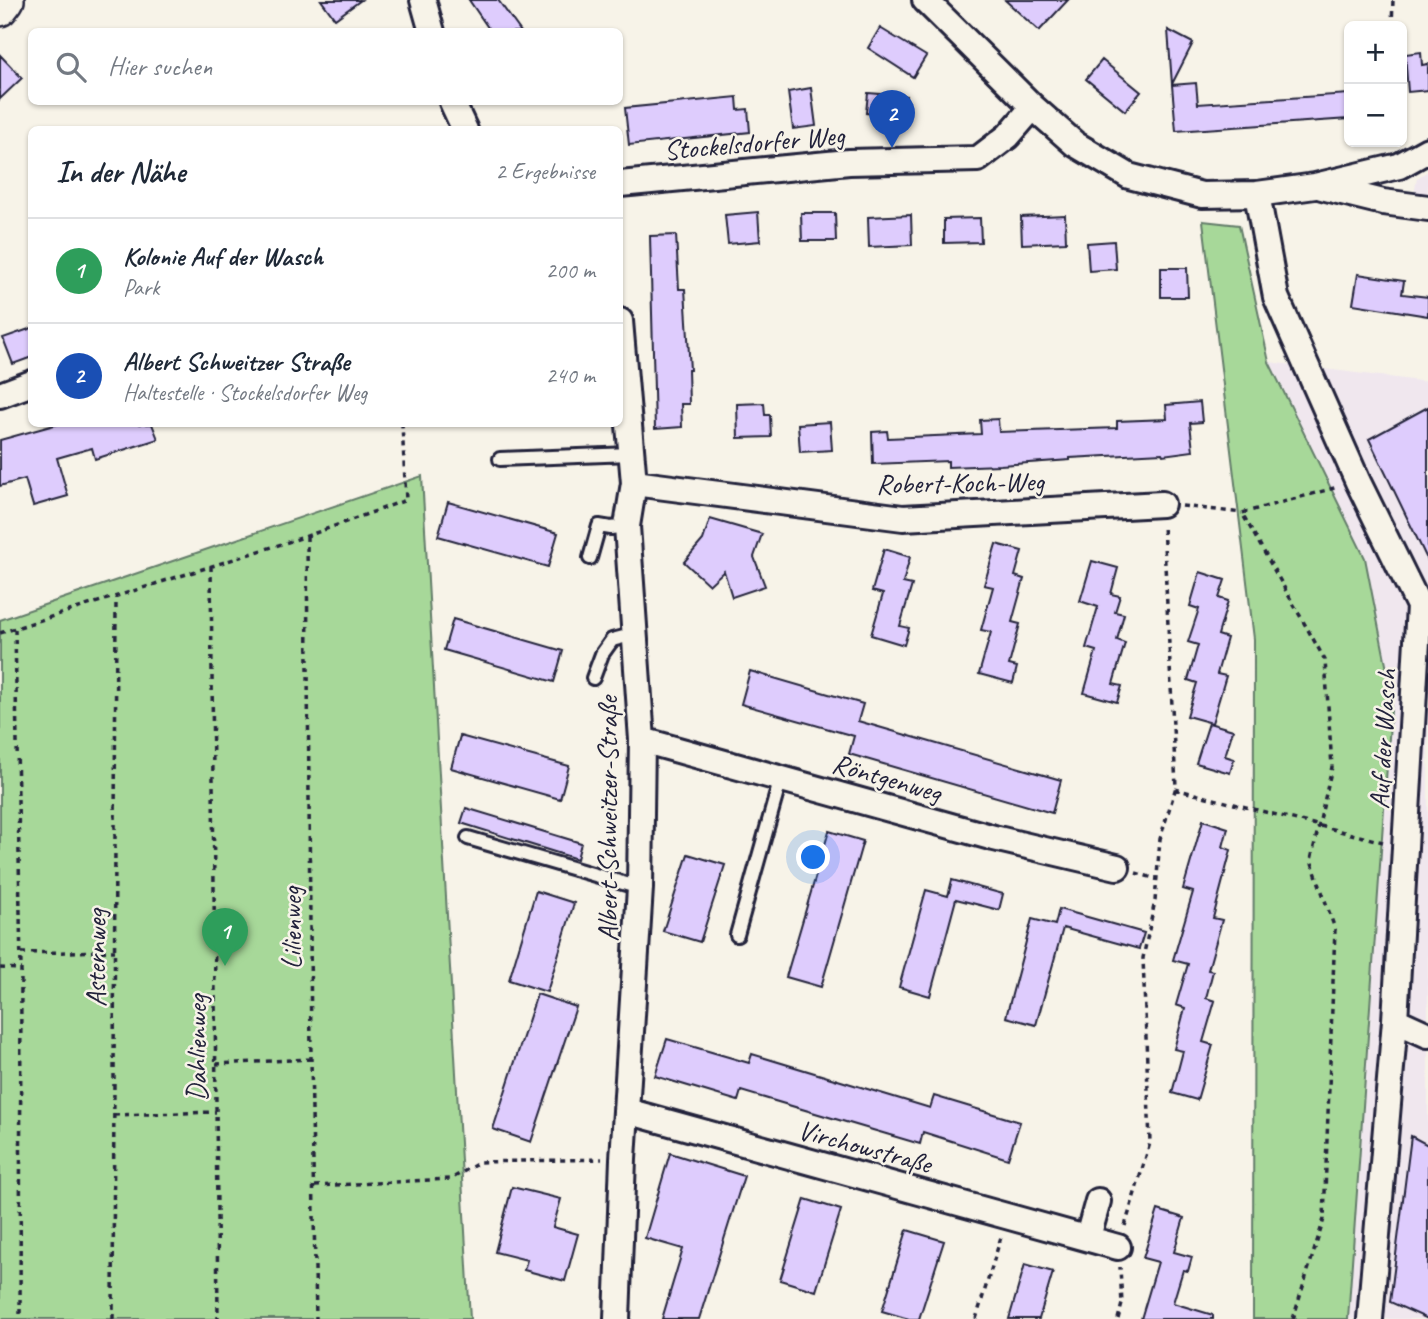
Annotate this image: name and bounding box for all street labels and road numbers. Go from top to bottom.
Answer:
street label: Stockelsdorfer Weg [662,117,847,168]
street label: Robert-Koch-Weg [876,464,1045,501]
street label: Auf der Wasch [1361,668,1404,810]
street label: Albert-Schweitzer-Straße [590,694,625,942]
street label: Röntgenweg [828,745,947,810]
street label: Lilienweg [274,886,309,969]
street label: Asternweg [78,907,113,1007]
street label: Dahlienweg [179,993,214,1101]
street label: Virchowstraße [794,1112,937,1182]

